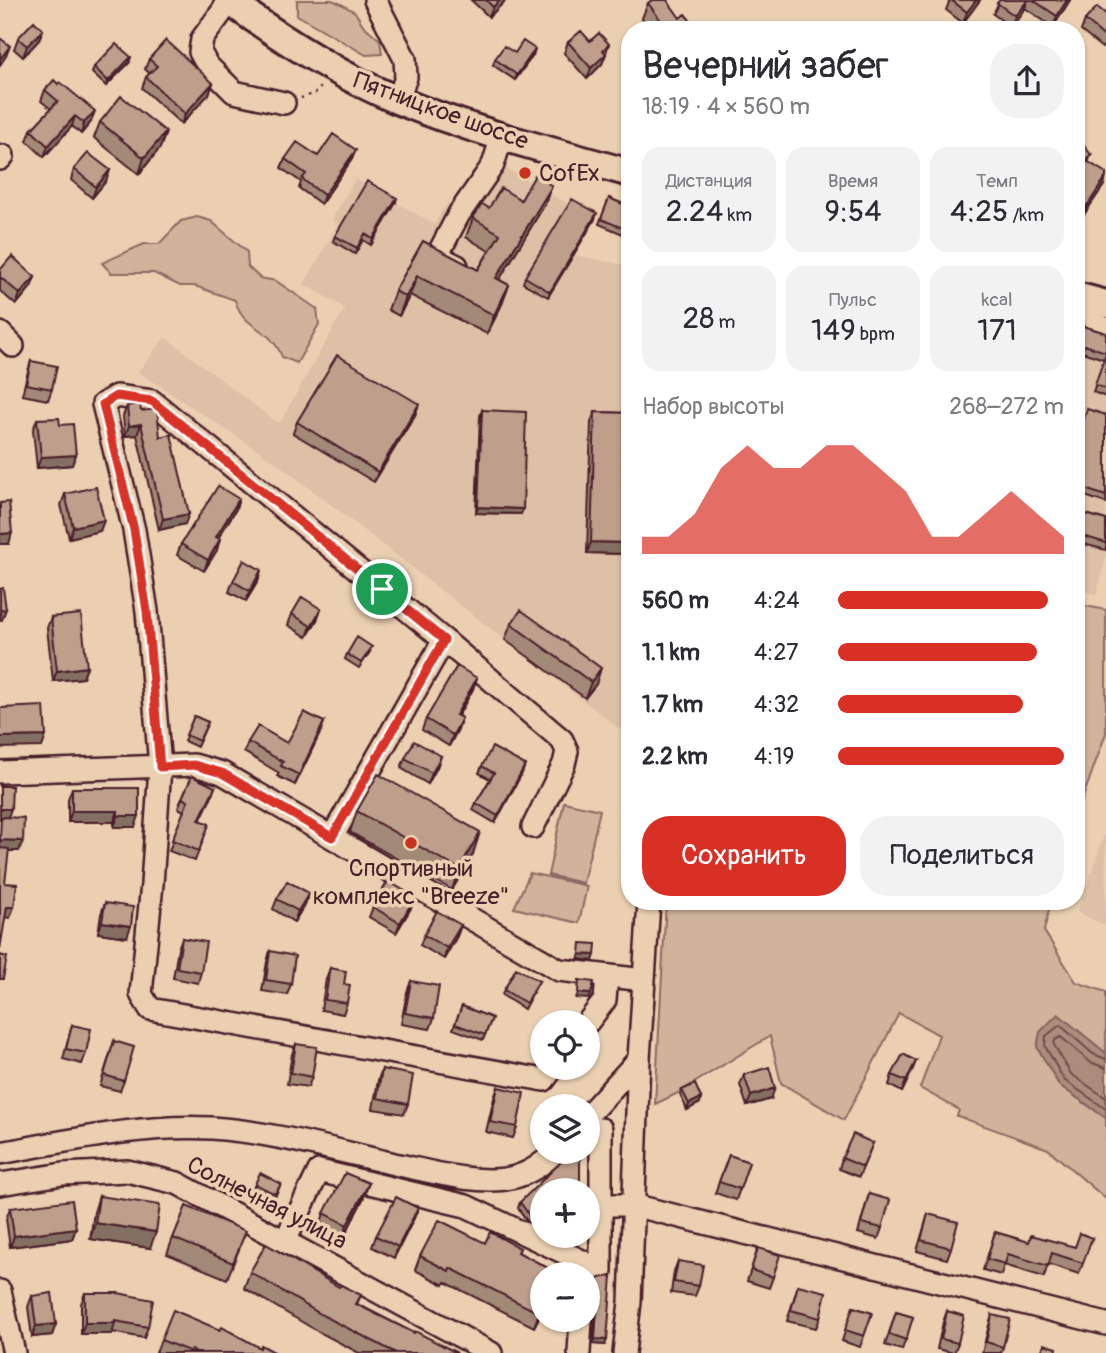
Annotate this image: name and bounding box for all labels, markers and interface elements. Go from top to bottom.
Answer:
text: Вечерний забег [642,42,889,90]
button: share [990,44,1064,118]
street label: Пятницкое шоссе [350,66,532,156]
text: 18:19 · 4 × 560 m [642,92,810,121]
place label: CofEx [539,159,600,188]
marker: CofEx [517,165,533,181]
text: Дистанция [666,169,752,193]
text: Время [828,169,878,193]
text: Темп [976,169,1018,193]
text: 2.24 [666,193,723,230]
text: 9:54 [824,193,882,230]
text: 4:25 [950,193,1008,230]
text: km [723,203,752,227]
text: /km [1008,203,1044,227]
text: Пульс [829,288,877,312]
text: kcal [982,288,1012,312]
text: 28 [683,300,714,337]
text: m [714,310,735,334]
text: 149 [811,312,856,349]
text: 171 [977,312,1017,349]
text: bpm [856,322,895,346]
text: Набор высоты [642,392,784,421]
text: 268–272 m [949,392,1064,421]
pin [352,559,412,619]
icon: arrive [363,570,401,608]
text: 560 m [642,586,709,615]
text: 4:24 [754,586,800,615]
text: 1.1 km [642,638,700,667]
text: 4:27 [754,638,799,667]
text: 1.7 km [642,690,703,719]
text: 4:32 [754,690,799,719]
text: 2.2 km [642,742,708,771]
text: 4:19 [754,742,794,771]
button: Сохранить [642,816,846,896]
button: Поделиться [860,816,1064,896]
marker: Спортивный комплекс "Breeze" [403,835,419,851]
place label: Спортивный комплекс "Breeze" [313,854,509,911]
map controls [530,1010,600,1332]
button: locate [530,1010,600,1080]
button: layers [530,1094,600,1164]
street label: Солнечная улица [182,1150,352,1256]
button: + [530,1178,600,1248]
button: − [530,1262,600,1332]

